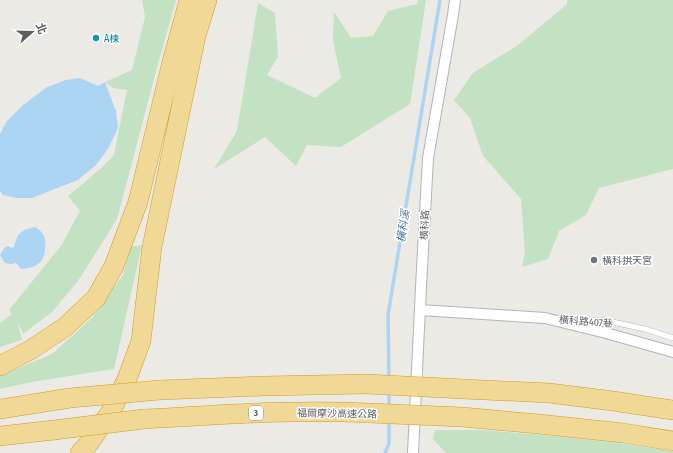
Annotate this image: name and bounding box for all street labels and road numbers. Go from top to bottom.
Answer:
street label: 橫科路 [418,210,432,240]
street label: 橫科路407巷 [559,314,613,330]
road number: 3 [249,406,263,420]
street label: 福爾摩沙高速公路 [297,407,377,421]

